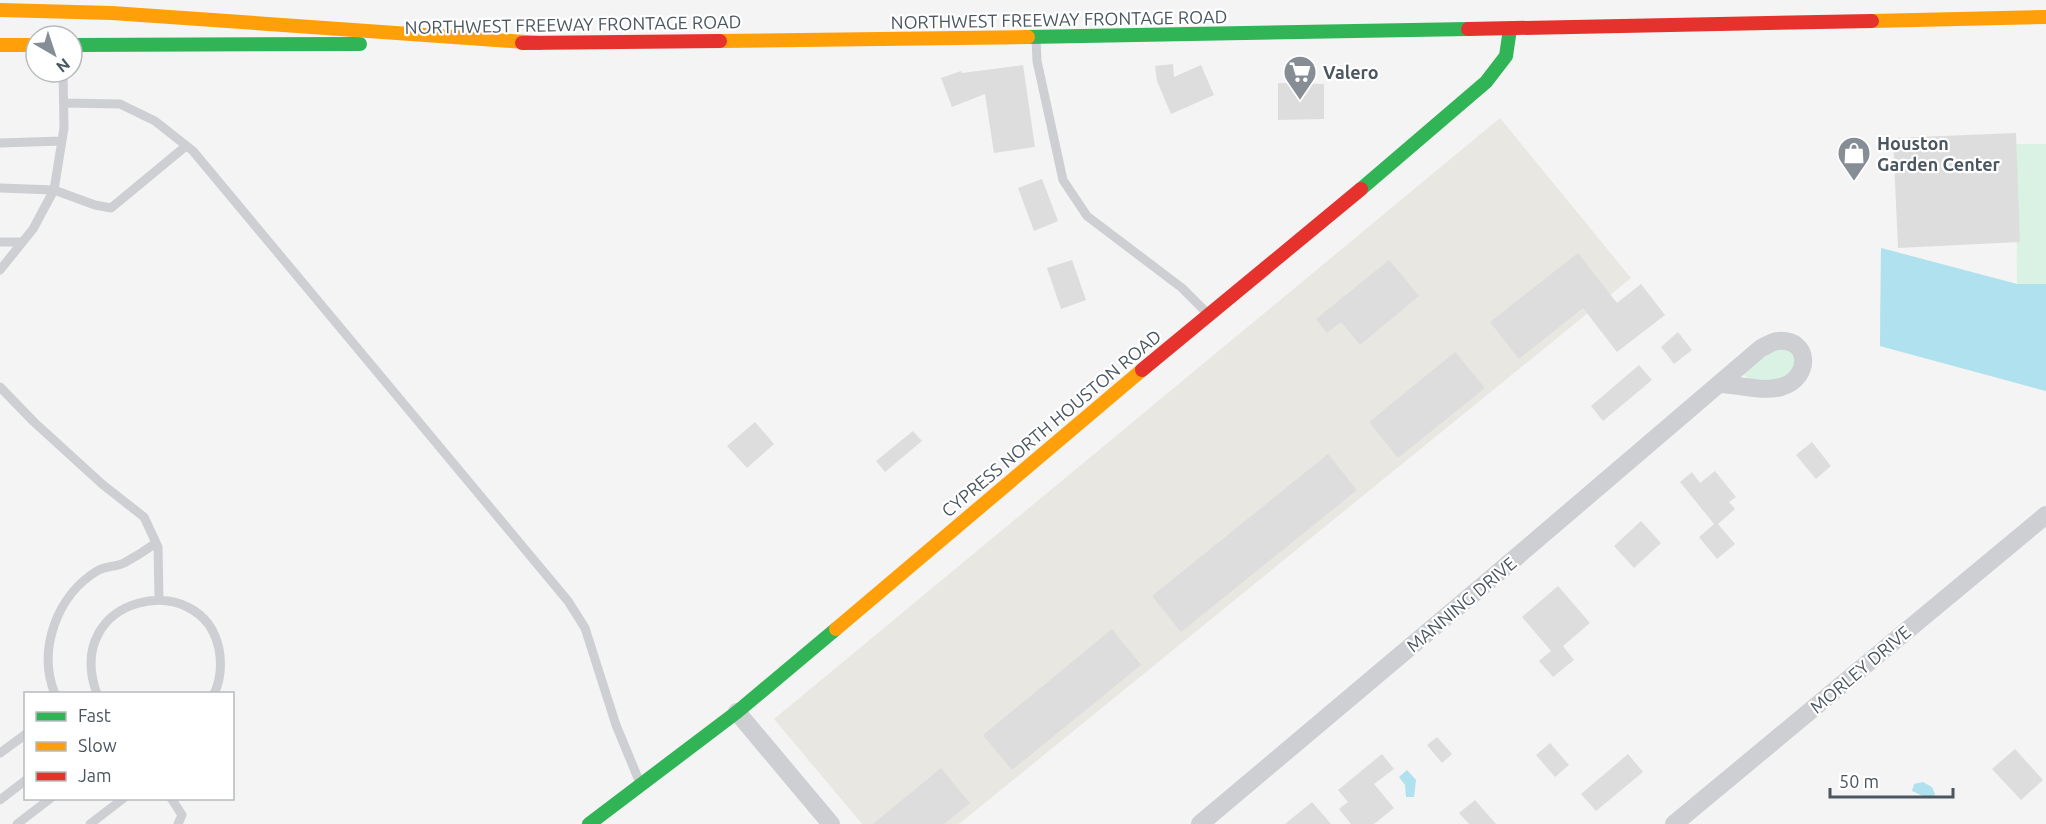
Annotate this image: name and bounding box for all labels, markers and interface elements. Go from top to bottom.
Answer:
street label: NORTHWEST FREEWAY FRONTAGE ROAD [890,6,1228,32]
street label: NORTHWEST FREEWAY FRONTAGE ROAD [404,11,742,37]
north arrow [24,24,84,84]
supermarket icon: Valero [1282,54,1318,101]
text: N [53,55,74,76]
place label: Valero [1323,62,1379,82]
place label: Houston Garden Center [1877,133,2001,174]
shop icon: Houston Garden Center [1836,135,1872,182]
street label: CYPRESS NORTH HOUSTON ROAD [937,325,1165,521]
street label: MANNING DRIVE [1402,552,1520,656]
street label: MORLEY DRIVE [1806,621,1914,717]
legend [24,692,234,800]
text: Fast [78,705,111,725]
text: Slow [78,735,117,755]
scale bar [1830,761,1953,799]
text: Jam [78,765,112,785]
text: 50 m [1839,771,1879,791]

